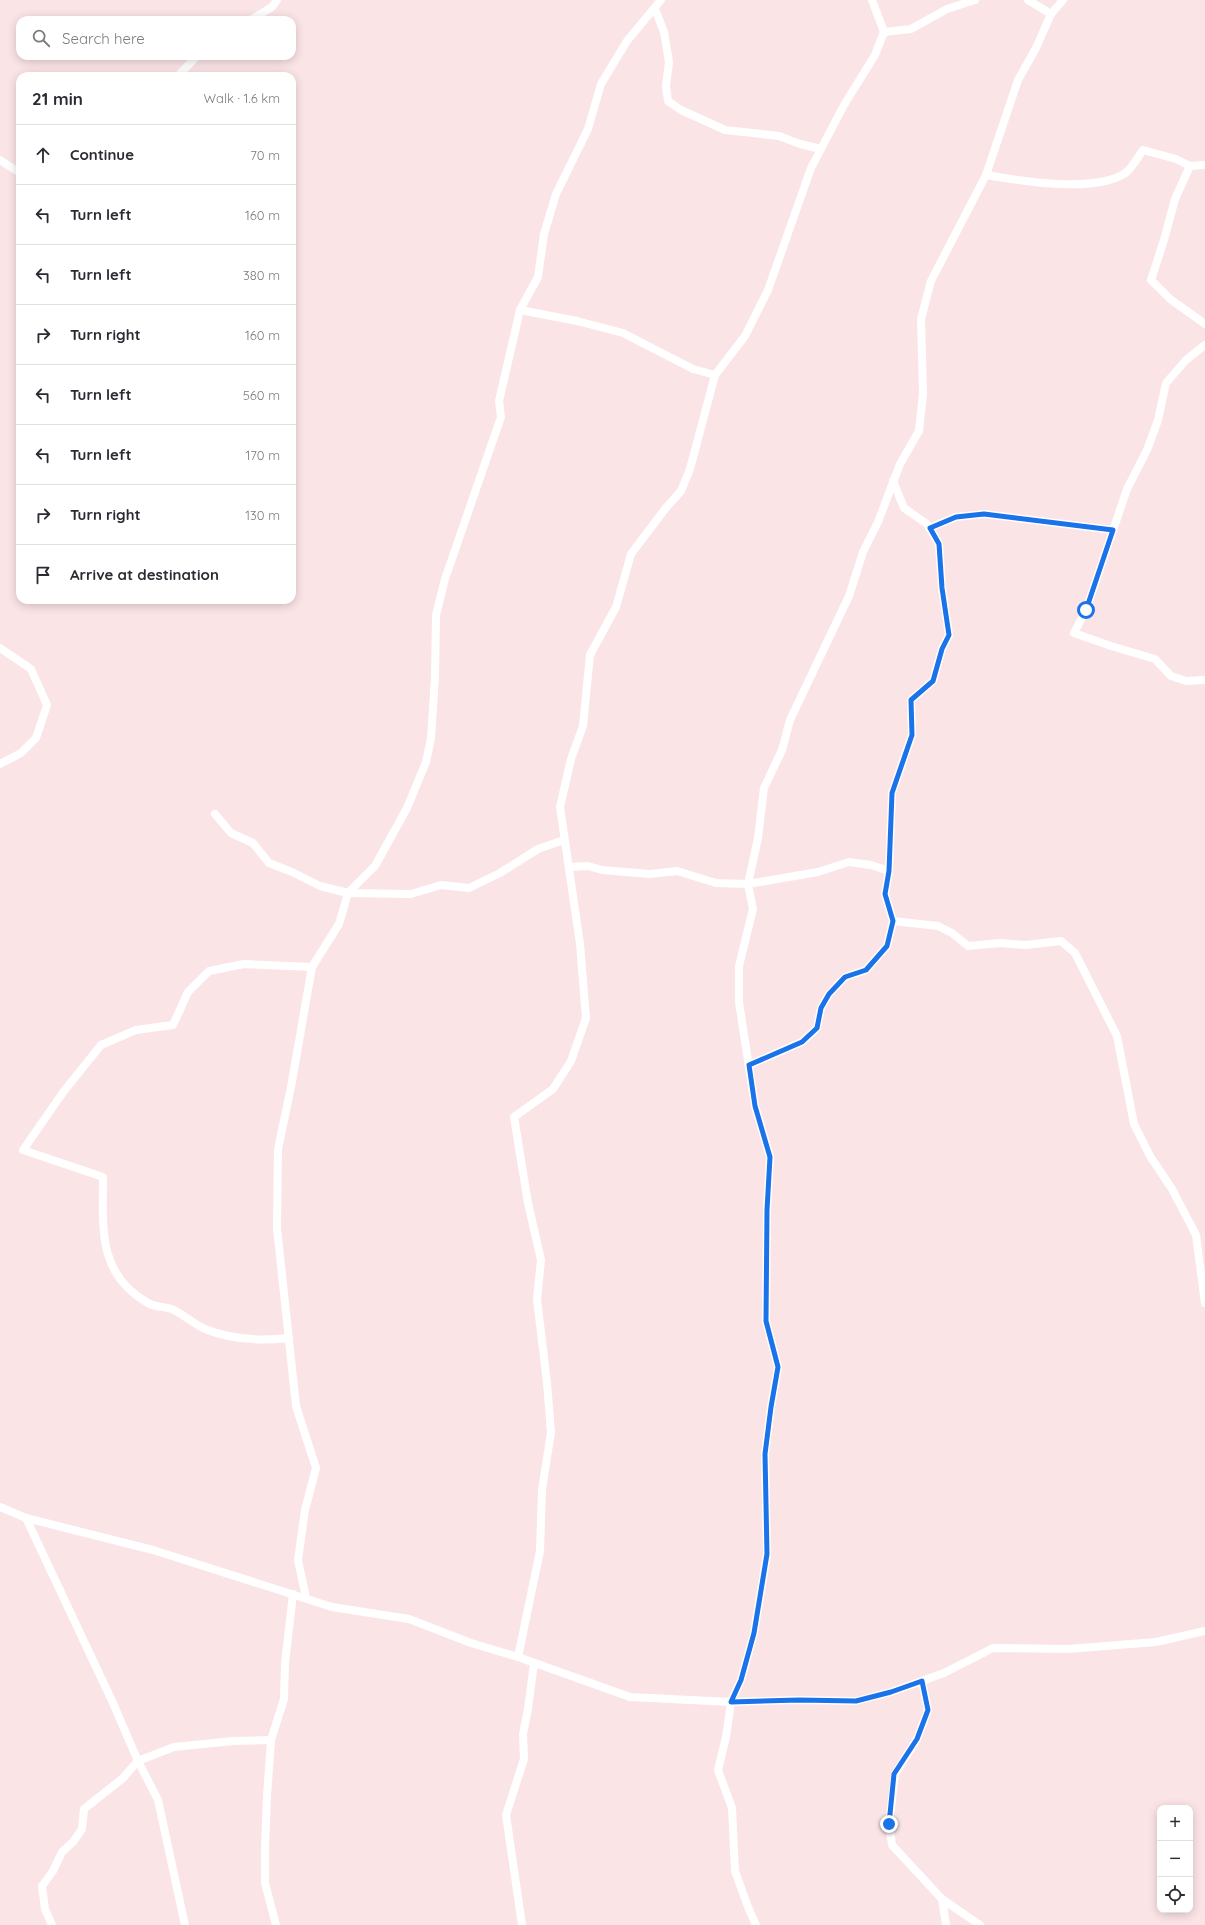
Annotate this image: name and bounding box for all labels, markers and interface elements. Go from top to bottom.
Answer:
search box [16,16,296,60]
icon: search [30,27,52,49]
text: Search here [62,29,145,48]
text: 21 min [32,88,83,109]
text: Walk · 1.6 km [204,90,280,106]
icon: ahead [32,144,54,166]
text: Continue [70,145,134,164]
text: 70 m [250,147,280,163]
icon: left [32,204,54,226]
text: Turn left [70,205,132,224]
text: 160 m [245,207,280,223]
icon: left [32,264,54,286]
text: Turn left [70,265,132,284]
text: 380 m [243,267,280,283]
icon: right [32,324,54,346]
text: Turn right [70,325,141,344]
text: 160 m [245,327,280,343]
icon: left [32,384,54,406]
text: Turn left [70,385,132,404]
text: 560 m [243,387,280,403]
icon: left [32,444,54,466]
text: Turn left [70,445,132,464]
text: 170 m [245,447,280,463]
icon: right [32,504,54,526]
text: Turn right [70,505,141,524]
text: 130 m [245,507,280,523]
icon: arrive [32,564,54,586]
text: Arrive at destination [70,565,219,584]
route start [1077,601,1095,619]
map controls [1157,1805,1193,1913]
button: + [1157,1805,1193,1841]
route end [880,1815,898,1833]
button: − [1157,1841,1193,1877]
button: locate [1157,1877,1193,1913]

